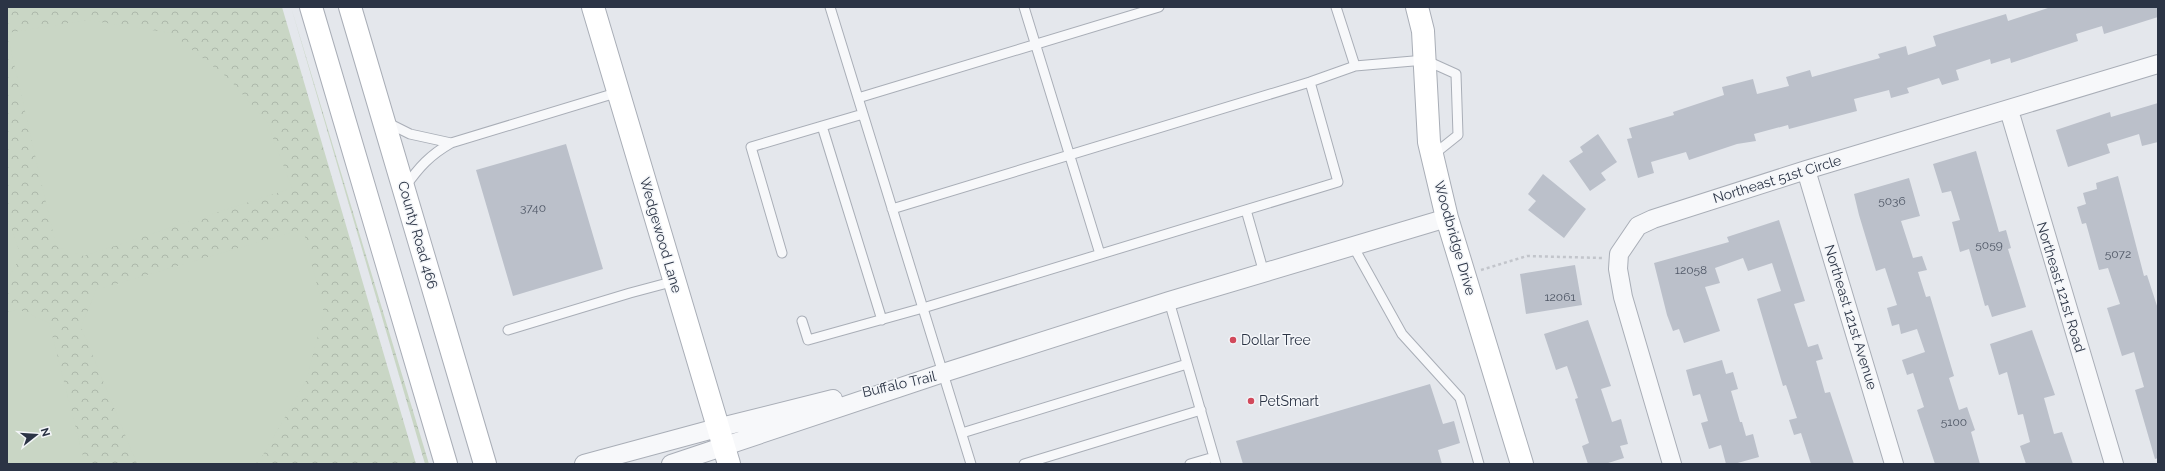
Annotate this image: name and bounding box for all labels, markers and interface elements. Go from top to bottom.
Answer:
street label: Northeast 51st Circle [1711,152,1843,206]
street label: Wedgewood Lane [637,175,685,295]
street label: County Road 466 [395,179,441,291]
street label: Woodbridge Drive [1431,179,1479,297]
house number: 5036 [1878,194,1906,208]
house number: 3740 [520,201,546,215]
street label: Northeast 121st Road [2034,220,2088,354]
house number: 5059 [1975,238,2003,252]
street label: Northeast 121st Avenue [1821,243,1881,391]
house number: 5072 [2105,247,2131,261]
house number: 12058 [1675,263,1707,277]
house number: 12061 [1544,290,1576,304]
place label: Dollar Tree [1241,332,1311,348]
marker: Dollar Tree [1228,335,1238,345]
street label: Buffalo Trail [860,368,938,400]
place label: PetSmart [1259,393,1319,409]
marker: PetSmart [1246,396,1256,406]
north arrow [16,415,56,455]
house number: 5100 [1941,415,1967,429]
text: N [38,426,53,438]

